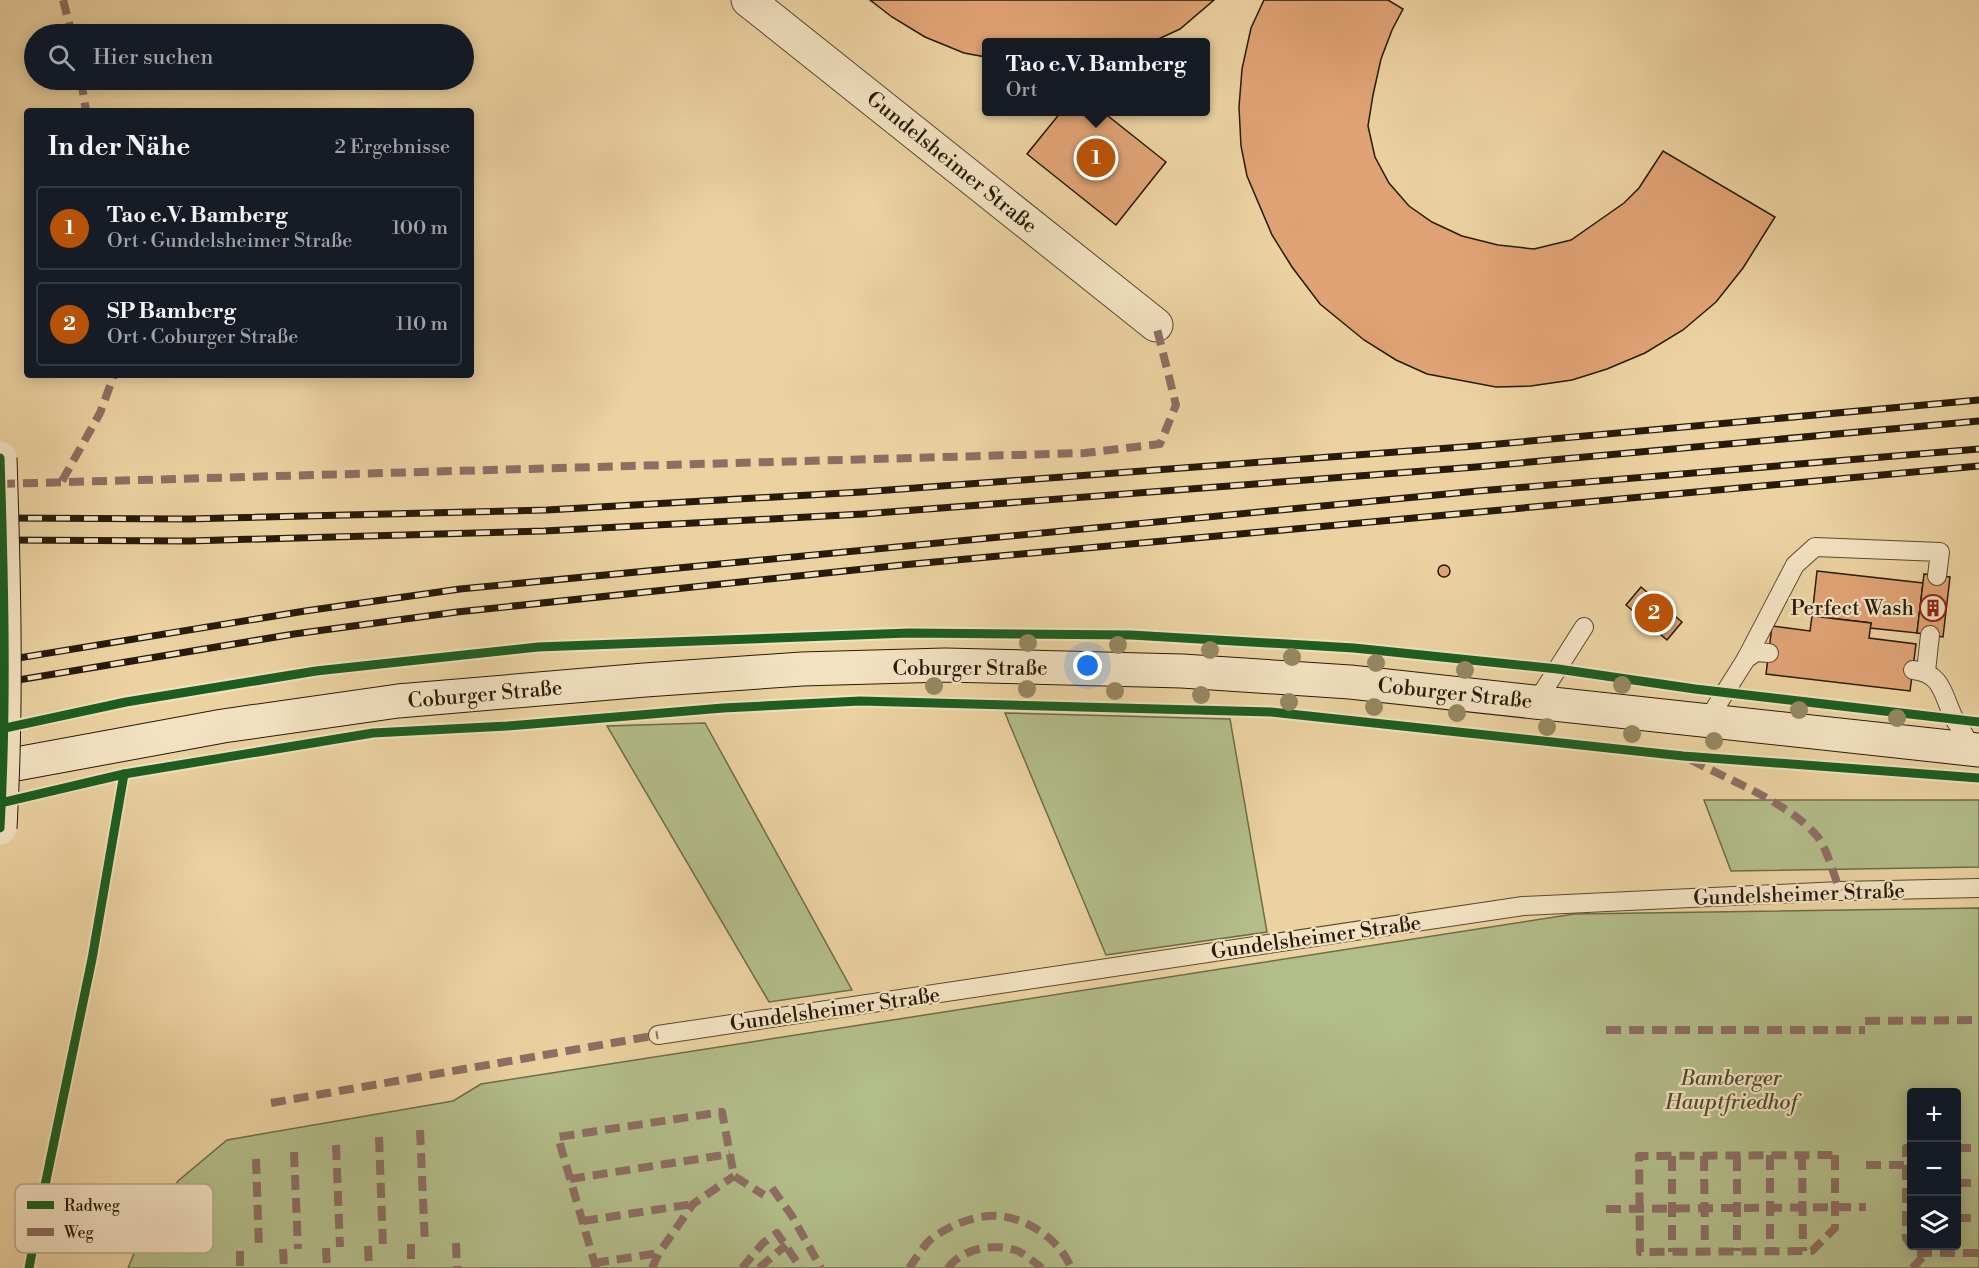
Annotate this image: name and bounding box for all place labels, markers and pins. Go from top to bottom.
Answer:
pin: 1 [1076,136,1116,180]
pin: 2 [1634,590,1674,636]
building icon: Perfect Wash [1918,593,1948,623]
place label: Perfect Wash [1791,596,1914,622]

